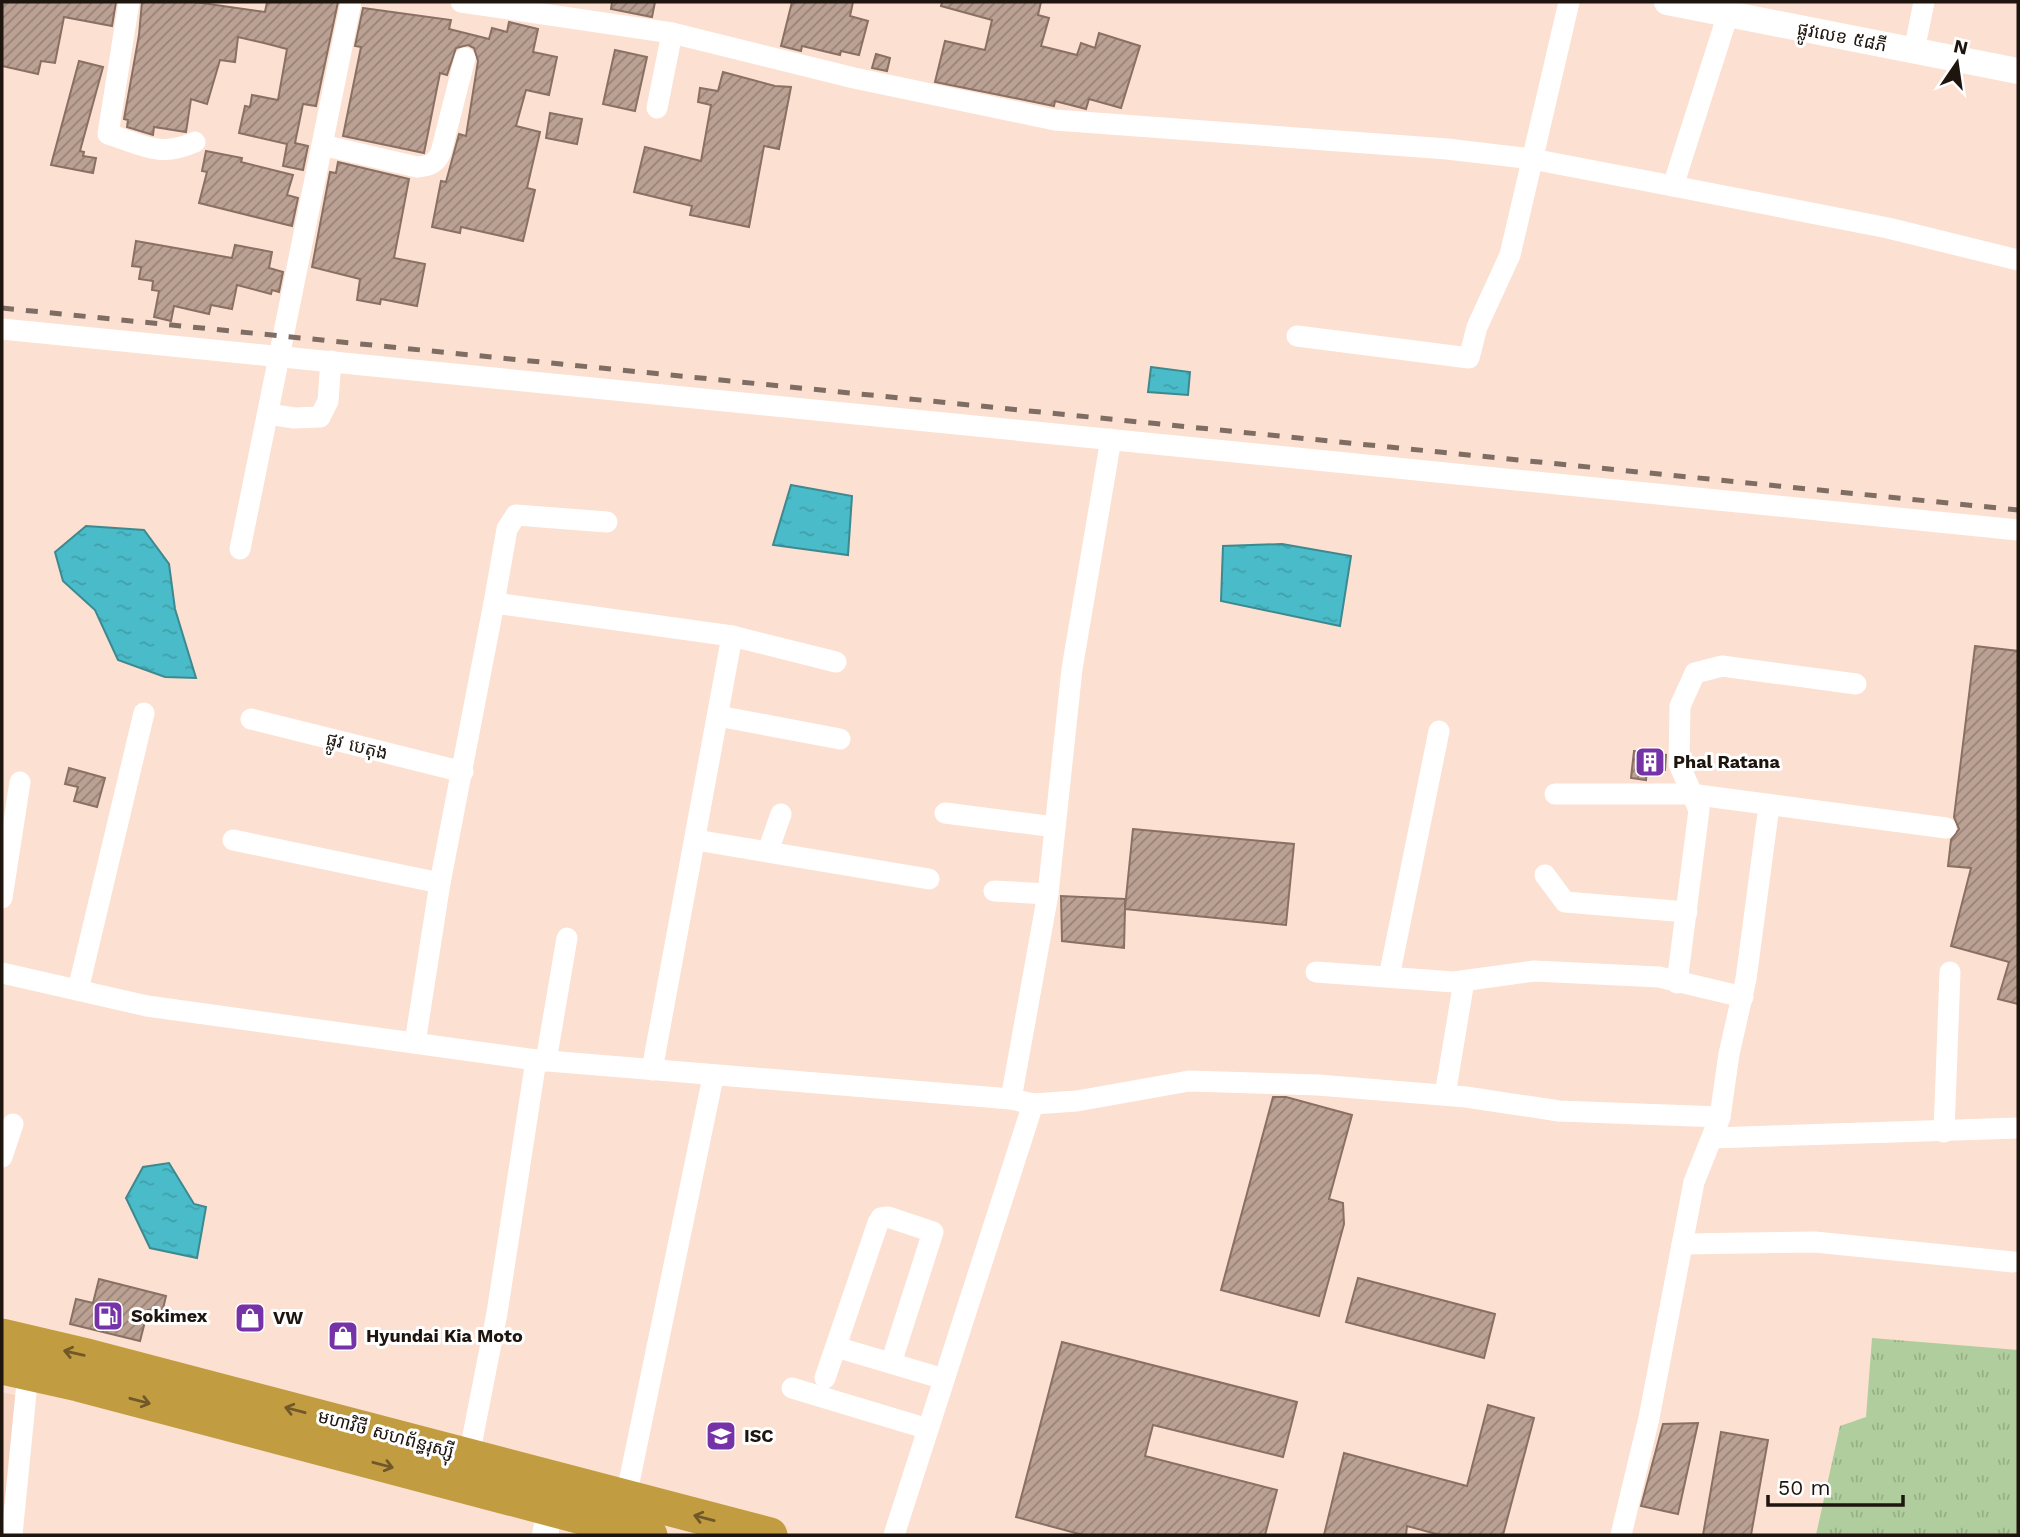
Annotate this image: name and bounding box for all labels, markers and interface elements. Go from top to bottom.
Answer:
street label: ផ្លូវលេខ ៥៨ភី [1794,18,1889,62]
north arrow [1922,28,1992,98]
text: N [1951,34,1970,60]
street label: ផ្លូវ បេតុង [323,728,390,769]
building icon: Phal Ratana [1633,745,1667,779]
place label: Phal Ratana [1673,751,1780,772]
fuel station icon: Sokimex [91,1299,125,1333]
shop icon: VW [233,1301,267,1335]
place label: Sokimex [131,1305,208,1326]
place label: VW [273,1307,303,1328]
shop icon: Hyundai Kia Moto [326,1319,360,1353]
place label: Hyundai Kia Moto [366,1325,523,1346]
one-way arrow [63,1346,86,1359]
one-way arrow [128,1395,150,1408]
one-way arrow [284,1403,306,1416]
street label: មហាវិថី សហព័ន្ធរុស្ស៊ី [314,1405,457,1468]
school or university icon: ISC [704,1419,738,1453]
place label: ISC [744,1425,774,1446]
one-way arrow [371,1459,394,1472]
scale bar [1768,1464,1903,1508]
text: 50 m [1778,1475,1830,1500]
one-way arrow [693,1511,716,1524]

